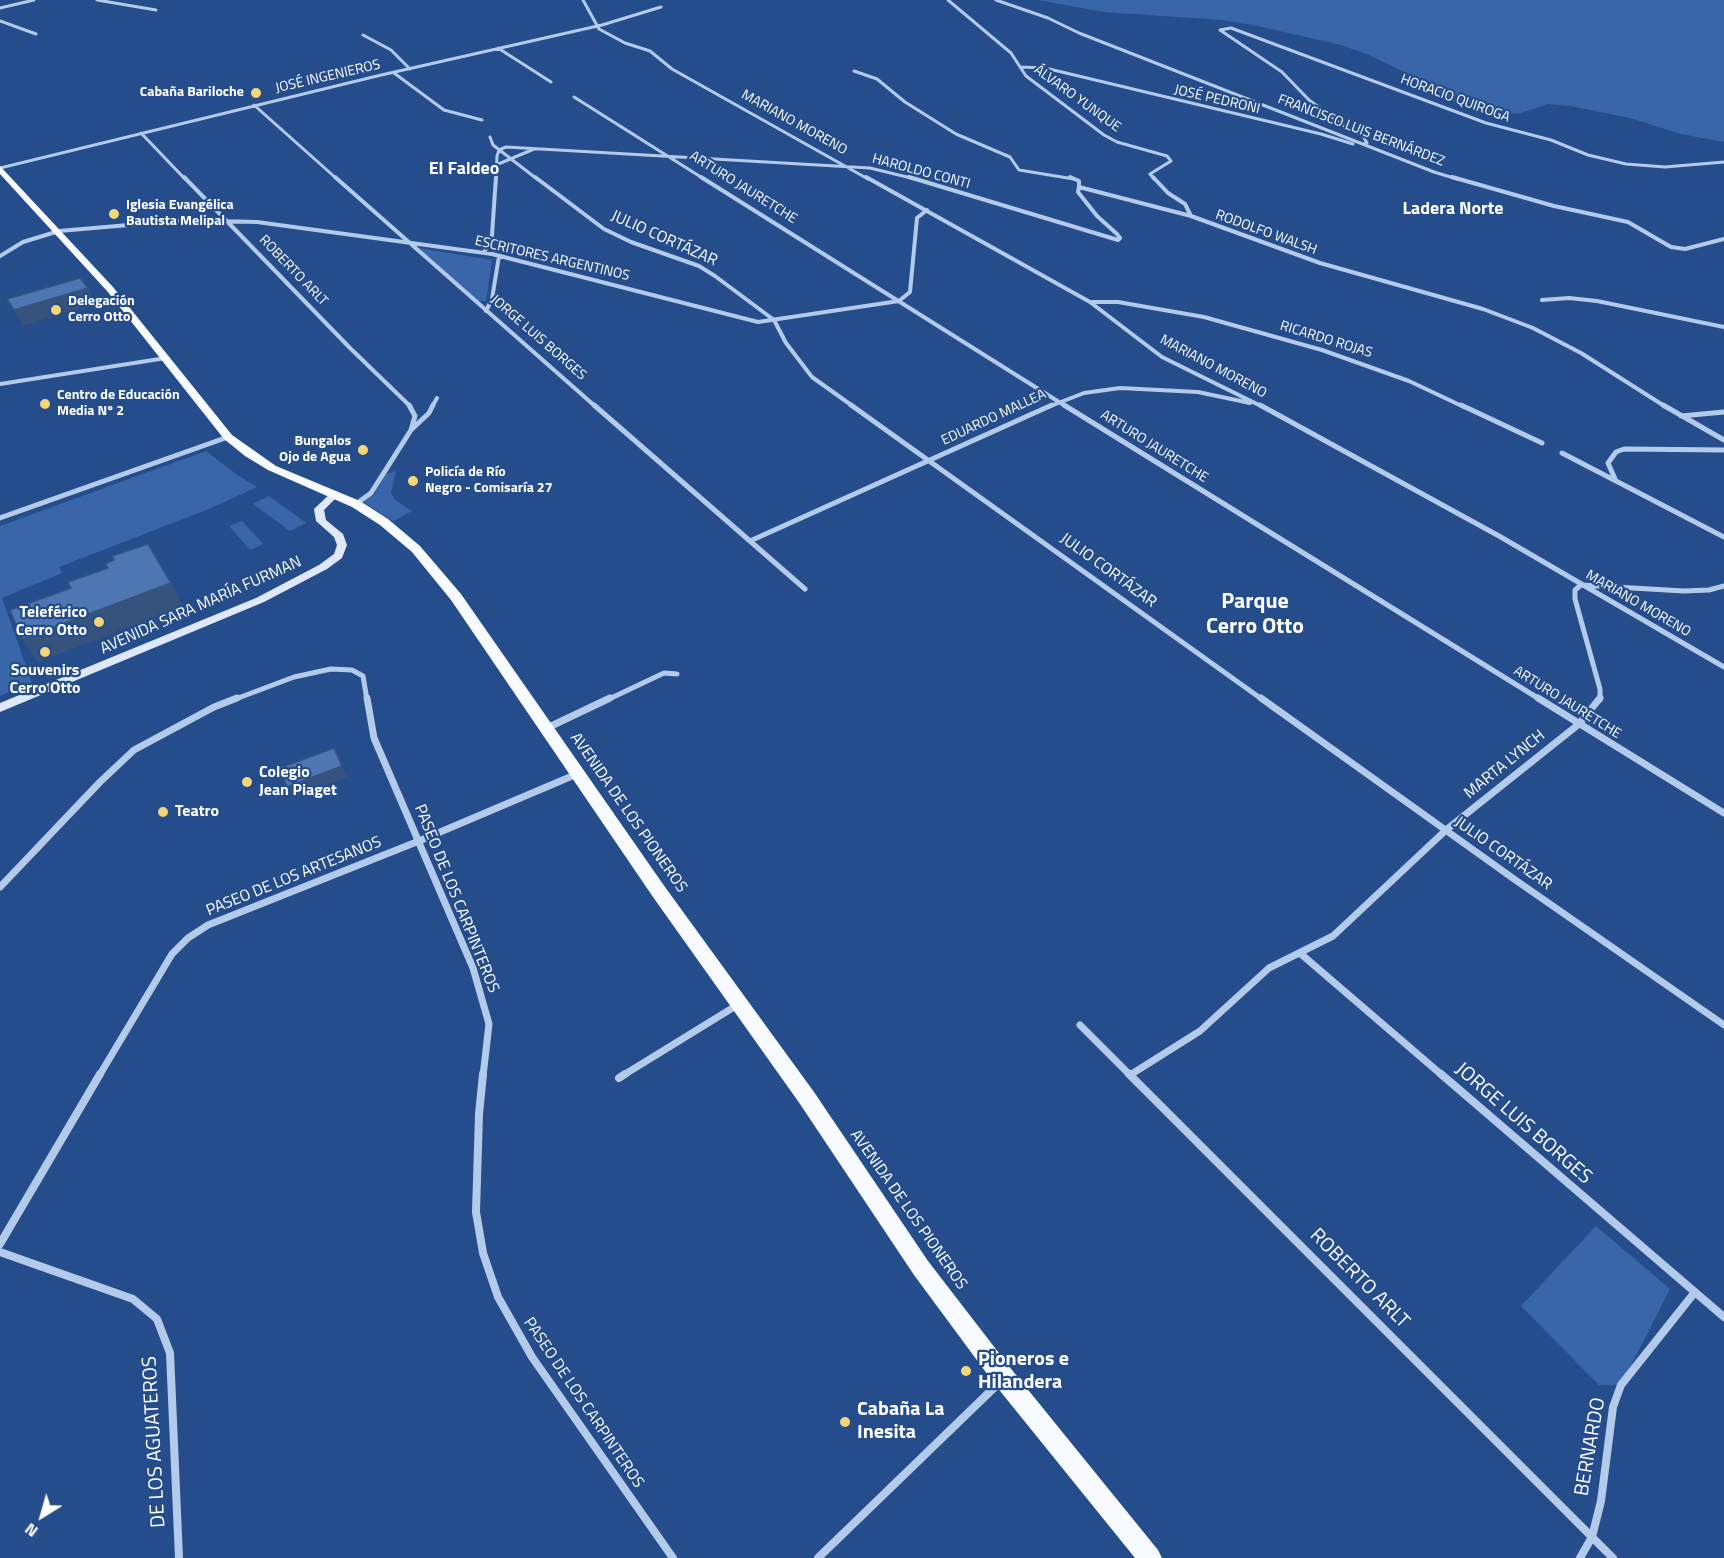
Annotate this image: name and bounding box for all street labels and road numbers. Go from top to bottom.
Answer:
street label: JOSÉ INGENIEROS [274,57,382,97]
street label: ÁLVARO YUNQUE [1030,62,1124,136]
street label: HORACIO QUIROGA [1398,71,1512,127]
street label: JOSÉ PEDRONI [1172,82,1262,118]
street label: MARIANO MORENO [738,87,850,159]
street label: FRANCISCO LUIS BERNÁRDEZ [1275,91,1447,171]
street label: ARTURO JAURETCHE [686,148,800,228]
street label: HAROLDO CONTI [870,151,972,193]
street label: JULIO CORTÁZAR [608,207,720,271]
street label: RODOLFO WALSH [1213,207,1319,259]
street label: ROBERTO ARLT [255,232,331,310]
street label: ESCRITORES ARGENTINOS [473,233,631,285]
street label: JORGE LUIS BORGES [487,292,589,384]
street label: RICARDO ROJAS [1278,318,1374,362]
street label: MARIANO MORENO [1157,332,1269,402]
street label: EDUARDO MALLEA [939,386,1049,450]
street label: ARTURO JAURETCHE [1097,407,1211,487]
street label: JULIO CORTÁZAR [1056,530,1160,612]
street label: AVENIDA SARA MARÍA FURMAN [97,553,305,659]
street label: MARIANO MORENO [1583,567,1693,641]
street label: ARTURO JAURETCHE [1510,663,1624,743]
street label: MARTA LYNCH [1461,727,1549,803]
street label: AVENIDA DE LOS PIONEROS [565,729,691,897]
street label: PASEO DE LOS CARPINTEROS [409,802,503,996]
street label: JULIO CORTÁZAR [1451,813,1555,895]
street label: PASEO DE LOS ARTESANOS [204,833,384,921]
street label: JORGE LUIS BORGES [1450,1058,1596,1190]
street label: AVENIDA DE LOS PIONEROS [845,1126,971,1294]
street label: ROBERTO ARLT [1304,1224,1414,1334]
street label: PASEO DE LOS CARPINTEROS [519,1314,647,1492]
street label: DE LOS AGUATEROS [139,1356,171,1528]
street label: BERNARDO [1571,1396,1611,1498]

